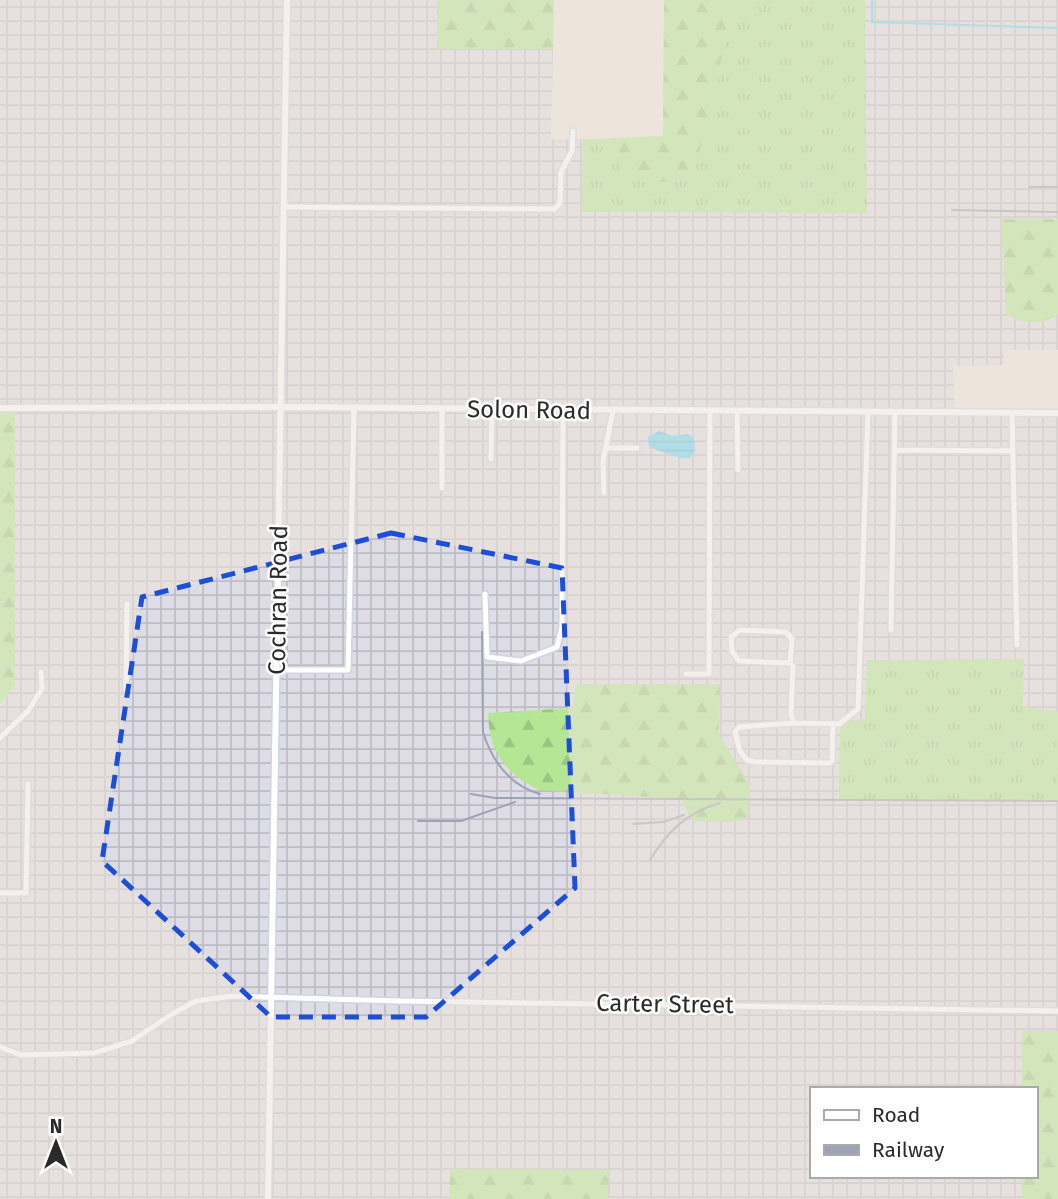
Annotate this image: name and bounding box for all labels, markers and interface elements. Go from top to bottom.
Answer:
street label: Solon Road [467,395,591,425]
street label: Cochran Road [263,525,293,675]
street label: Carter Street [596,989,734,1019]
legend [810,1087,1037,1178]
text: Road [872,1102,920,1128]
north arrow [21,1108,91,1178]
text: N [50,1115,62,1138]
text: Railway [872,1137,945,1163]

